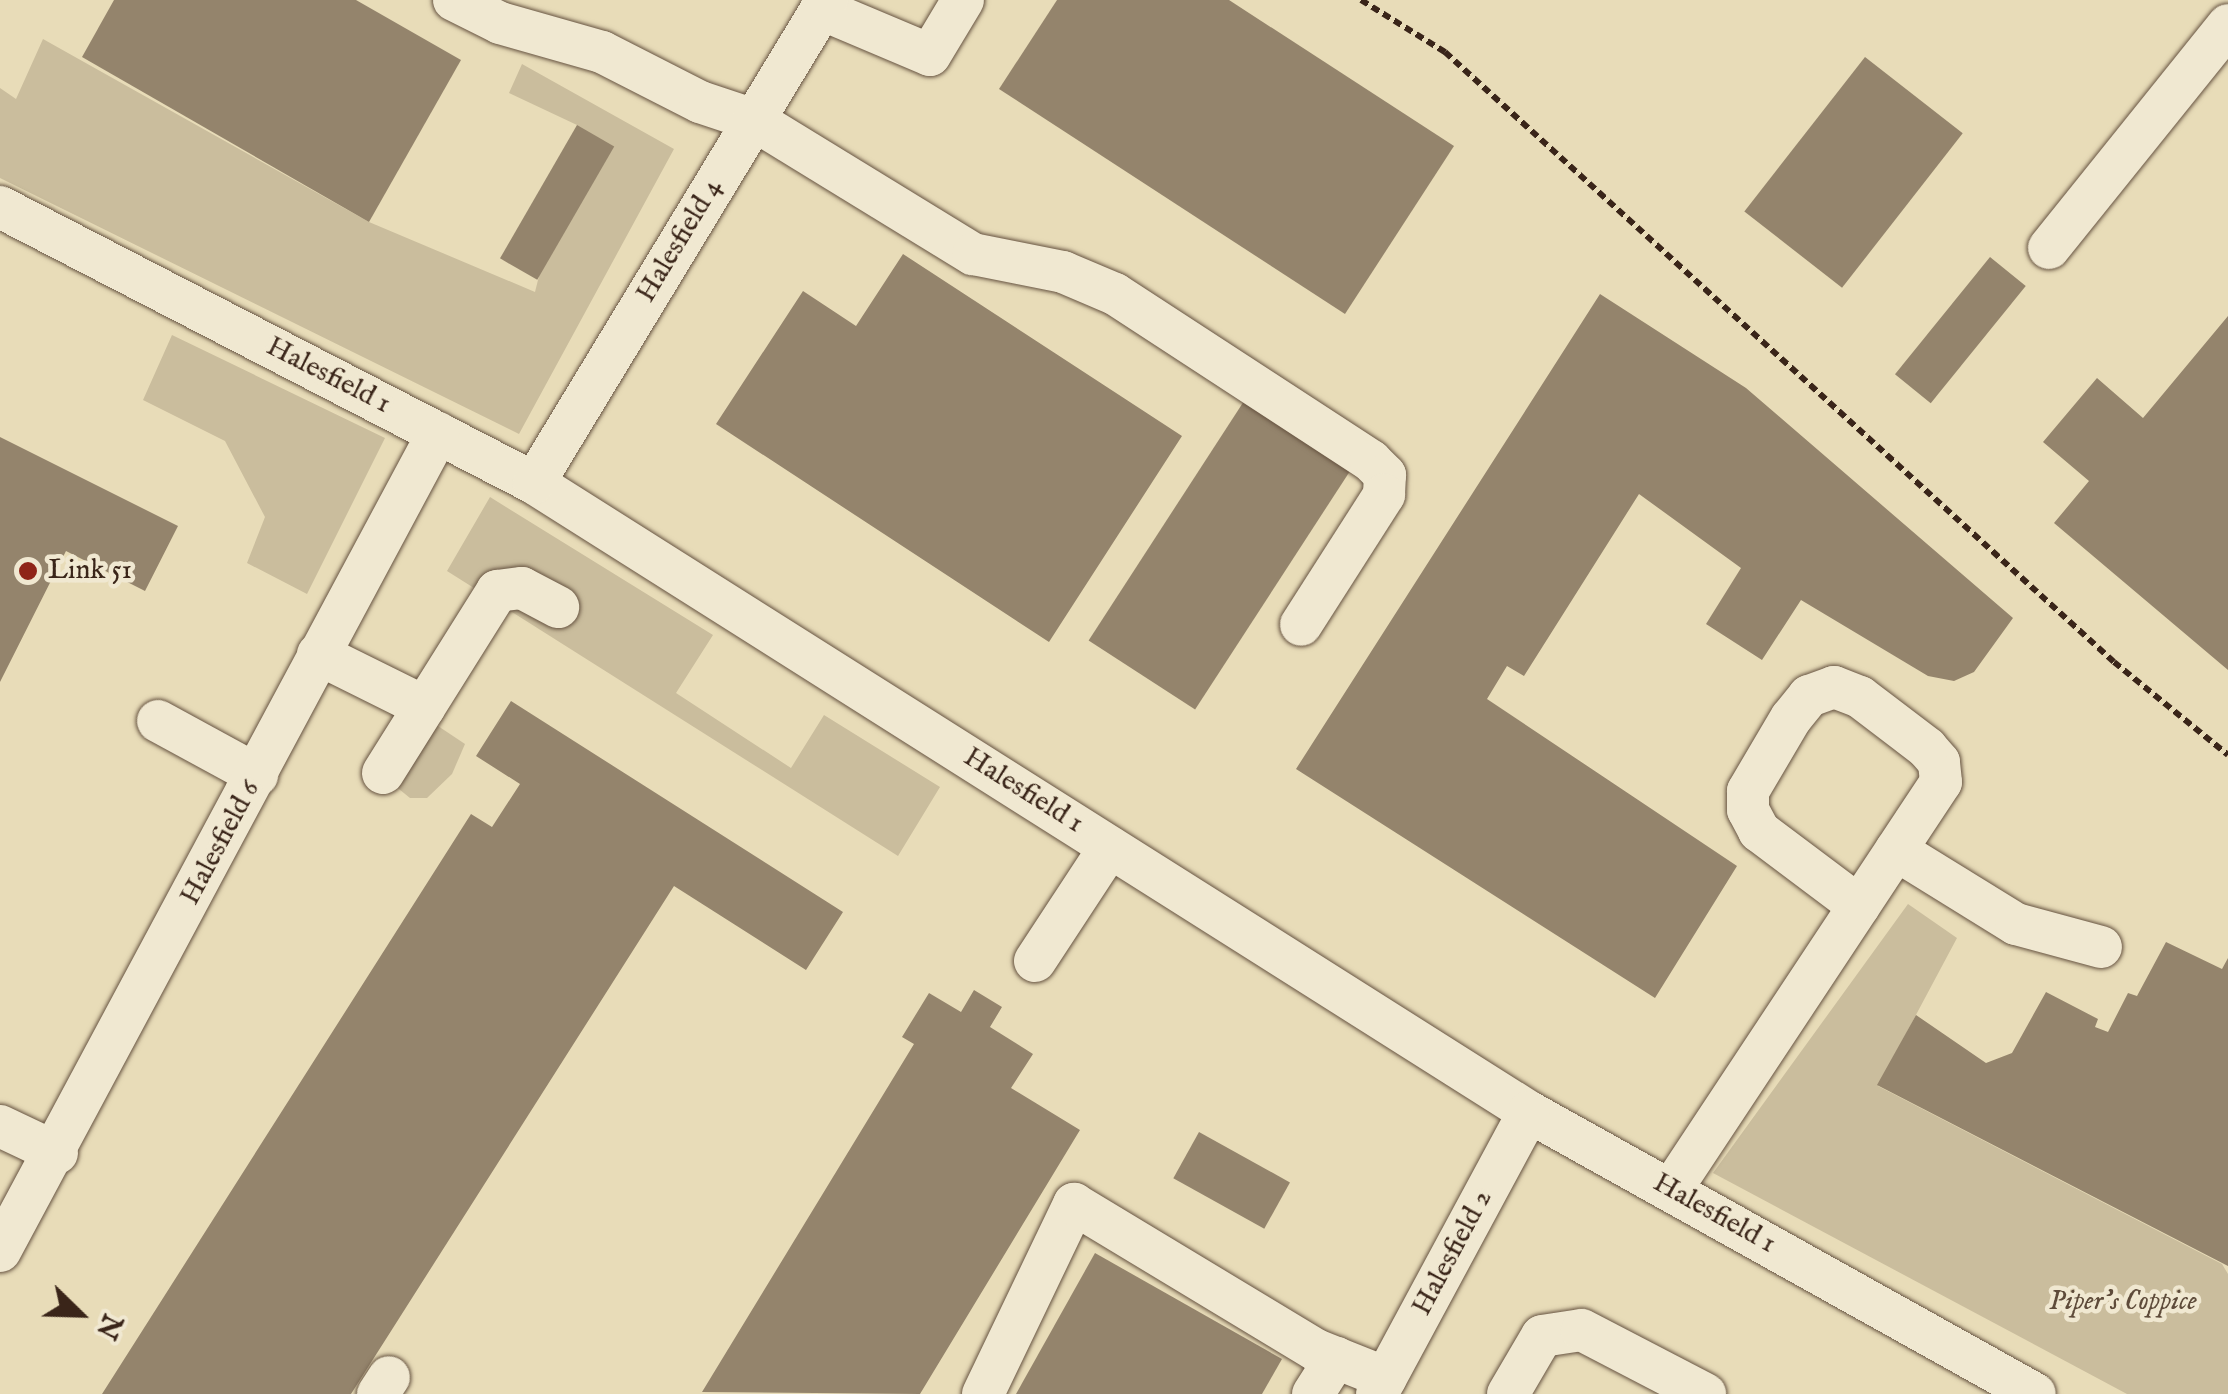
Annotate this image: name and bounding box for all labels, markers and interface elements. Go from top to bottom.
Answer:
street label: Halesfield 4 [630,173,730,309]
street label: Halesfield 1 [260,330,396,422]
place label: Link 51 [48,554,132,588]
marker: Link 51 [17,560,39,582]
street label: Halesfield 1 [957,741,1089,841]
street label: Halesfield 6 [174,775,268,911]
street label: Halesfield 1 [1647,1167,1781,1261]
street label: Halesfield 2 [1406,1185,1500,1321]
north arrow [30,1264,130,1364]
park label: Piper's Coppice [2049,1285,2197,1319]
text: N [87,1308,129,1344]

